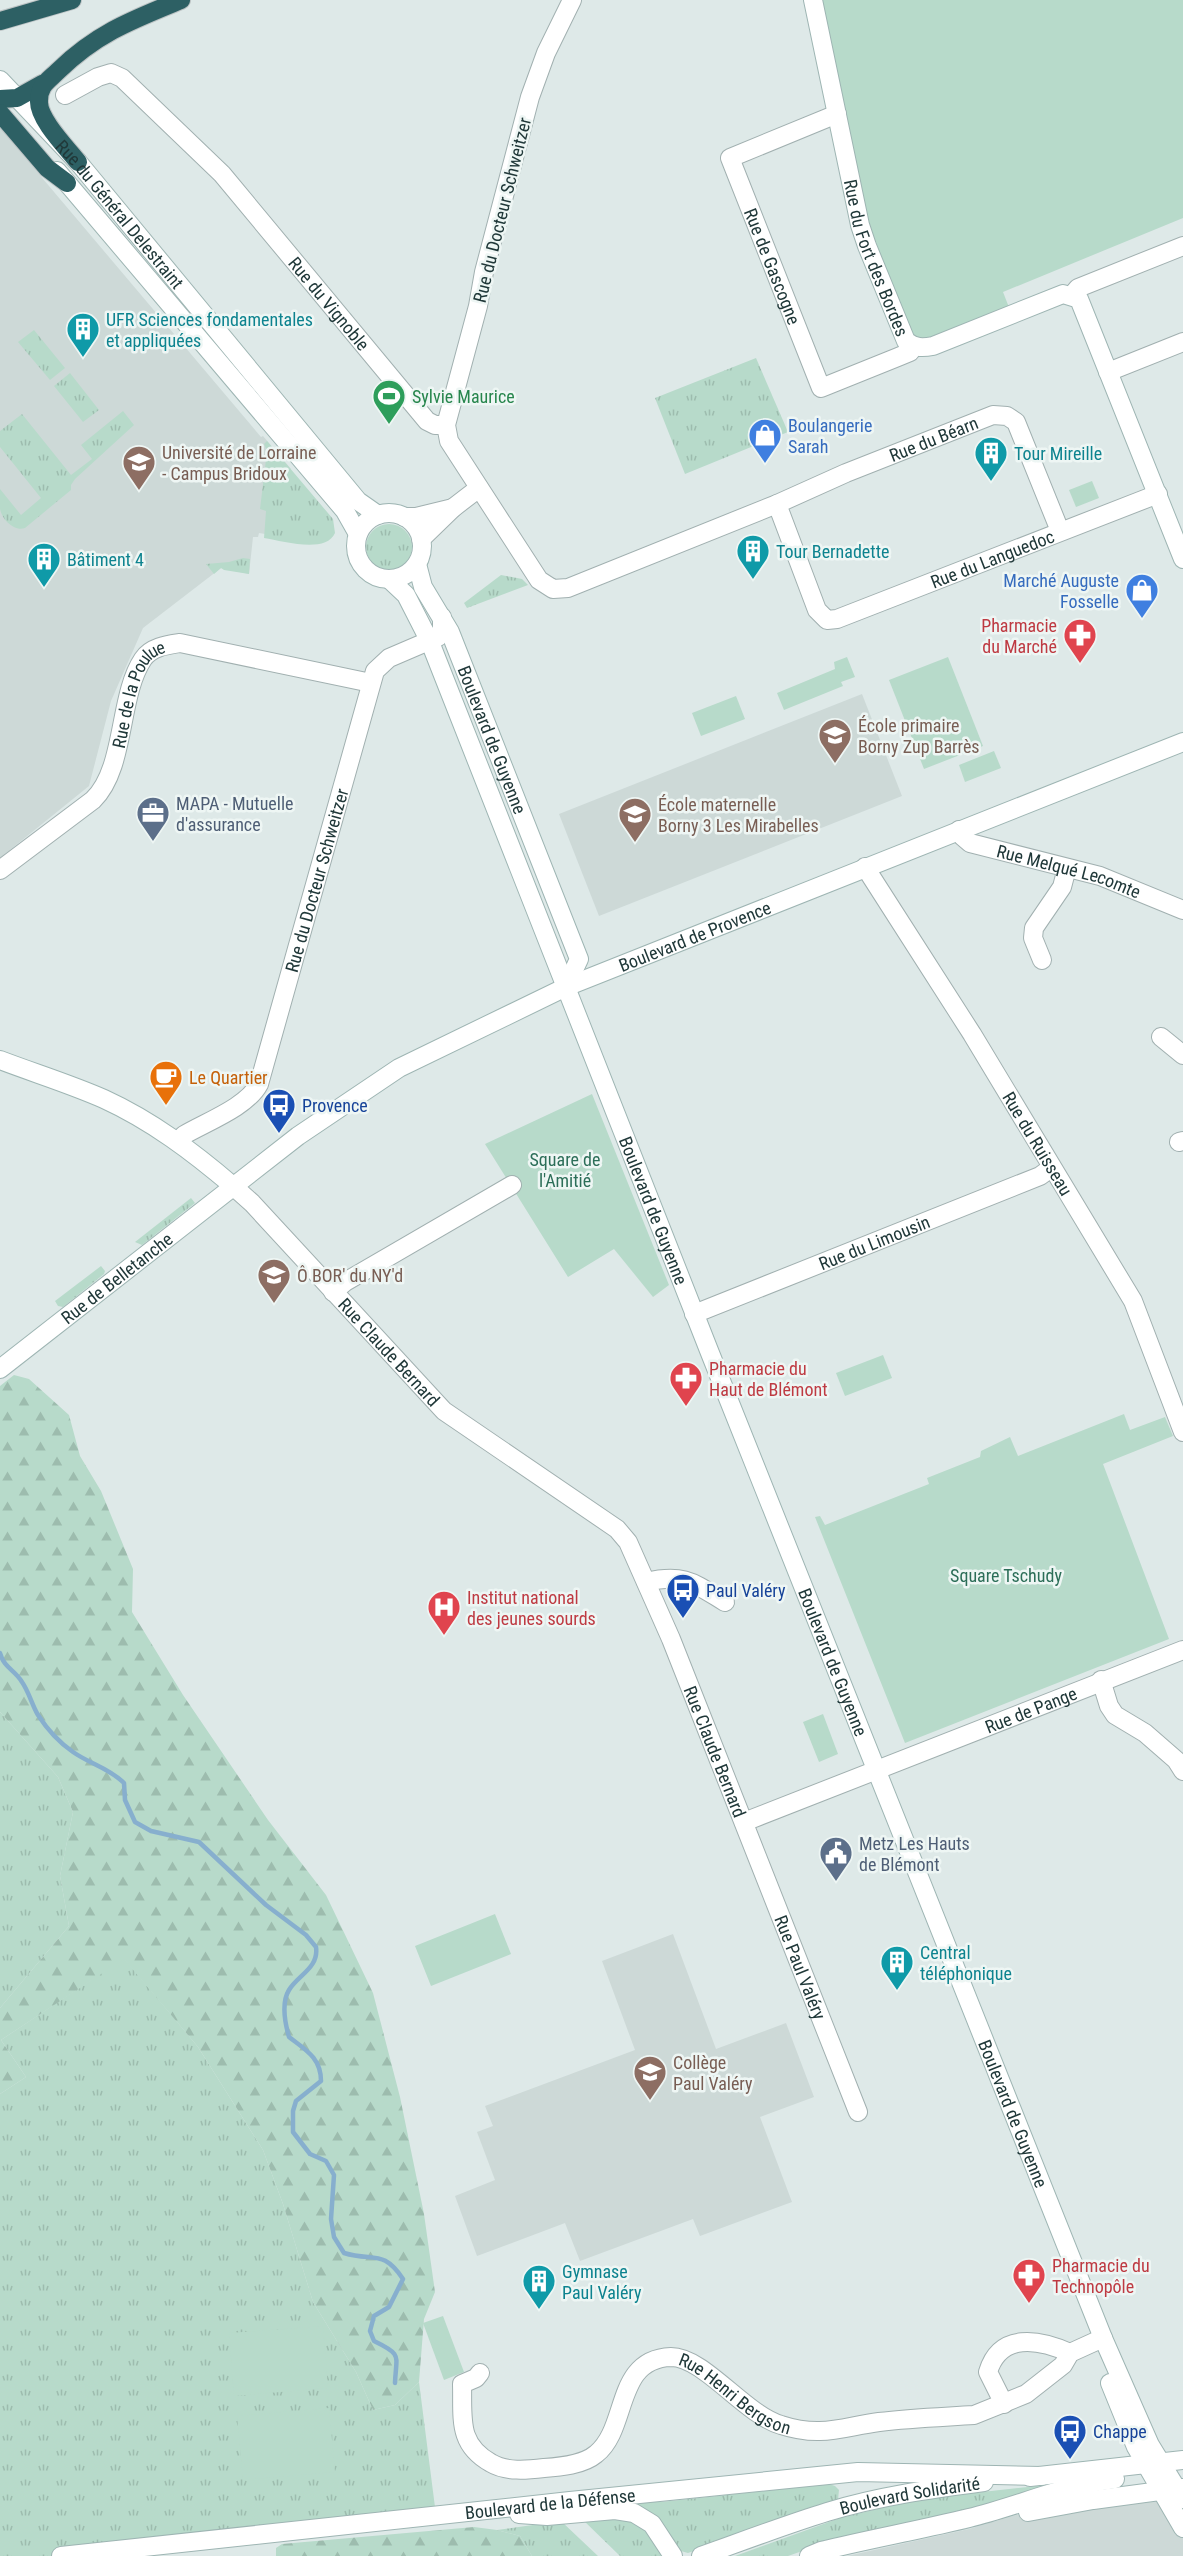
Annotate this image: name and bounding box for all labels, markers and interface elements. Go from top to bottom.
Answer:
street label: Rue du Docteur Schweitzer [469,115,535,305]
street label: Rue du Général Delestraint [52,135,188,293]
street label: Rue du Fort des Bordes [840,177,913,339]
street label: Rue de Gascogne [740,205,805,327]
street label: Rue du Vignoble [285,252,374,354]
place label: UFR Sciences fondamentales et appliquées [106,309,313,351]
building icon: UFR Sciences fondamentales et appliquées [65,311,101,358]
sports icon: Sylvie Maurice [371,378,407,425]
place label: Sylvie Maurice [412,386,515,407]
street label: Rue du Béarn [886,412,981,465]
place label: Boulangerie Sarah [788,415,872,457]
shop icon: Boulangerie Sarah [747,417,783,464]
building icon: Tour Mireille [973,435,1009,482]
place label: Université de Lorraine - Campus Bridoux [162,442,316,484]
place label: Tour Mireille [1014,443,1102,464]
school or university icon: Université de Lorraine - Campus Bridoux [121,444,157,491]
street label: Rue du Languedoc [927,525,1057,592]
building icon: Tour Bernadette [735,533,771,580]
building icon: Bâtiment 4 [26,541,62,588]
place label: Tour Bernadette [776,541,889,562]
place label: Bâtiment 4 [67,549,144,570]
place label: Marché Auguste Fosselle [1003,570,1119,612]
shop icon: Marché Auguste Fosselle [1124,572,1160,619]
place label: Pharmacie du Marché [981,615,1057,657]
pharmacy icon: Pharmacie du Marché [1062,617,1098,664]
street label: Rue de la Poulue [107,636,167,750]
street label: Boulevard de Guyenne [454,663,531,817]
place label: École primaire Borny Zup Barrès [858,715,980,757]
school or university icon: École primaire Borny Zup Barrès [817,717,853,764]
street label: Rue du Docteur Schweitzer [280,785,352,975]
place label: MAPA - Mutuelle d'assurance [176,793,293,835]
place label: École maternelle Borny 3 Les Mirabelles [658,794,819,836]
office icon: MAPA - Mutuelle d'assurance [135,795,171,842]
school or university icon: École maternelle Borny 3 Les Mirabelles [617,796,653,843]
street label: Rue Melqué Lecomte [995,840,1144,902]
street label: Boulevard de Provence [615,896,774,976]
cafe icon: Le Quartier [148,1059,184,1106]
place label: Le Quartier [189,1067,268,1088]
bus stop icon: Provence [261,1087,297,1134]
street label: Rue du Ruisseau [999,1088,1077,1199]
place label: Provence [302,1095,368,1116]
street label: Boulevard de Guyenne [615,1133,692,1287]
park label: Square de l'Amitié [530,1149,600,1191]
street label: Rue du Limousin [816,1211,933,1274]
street label: Rue de Belletanche [57,1228,176,1328]
school or university icon: Ô BOR' du NY'd [256,1257,292,1304]
place label: Ô BOR' du NY'd [297,1265,403,1286]
street label: Rue Claude Bernard [334,1293,444,1410]
place label: Pharmacie du Haut de Blémont [709,1358,827,1400]
pharmacy icon: Pharmacie du Haut de Blémont [668,1360,704,1407]
park label: Square Tschudy [950,1565,1062,1586]
bus stop icon: Paul Valéry [665,1572,701,1619]
place label: Paul Valéry [706,1580,786,1601]
street label: Boulevard de Guyenne [794,1585,872,1739]
place label: Institut national des jeunes sourds [467,1587,596,1629]
hospital icon: Institut national des jeunes sourds [426,1589,462,1636]
street label: Rue de Pange [982,1682,1080,1737]
street label: Rue Claude Bernard [680,1683,751,1820]
place label: Metz Les Hauts de Blémont [859,1833,970,1875]
public building icon: Metz Les Hauts de Blémont [818,1835,854,1882]
street label: Rue Paul Valéry [771,1912,831,2023]
place label: Central téléphonique [920,1942,1012,1984]
building icon: Central téléphonique [879,1944,915,1991]
street label: Boulevard de Guyenne [975,2037,1052,2190]
place label: Collège Paul Valéry [673,2052,753,2094]
school or university icon: Collège Paul Valéry [632,2054,668,2101]
place label: Pharmacie du Technopôle [1052,2255,1150,2297]
pharmacy icon: Pharmacie du Technopôle [1011,2257,1047,2304]
place label: Gymnase Paul Valéry [562,2261,642,2303]
building icon: Gymnase Paul Valéry [521,2263,557,2310]
street label: Rue Henri Bergson [676,2348,793,2438]
bus stop icon: Chappe [1052,2413,1088,2460]
place label: Chappe [1093,2421,1147,2442]
street label: Boulevard Solidarité [837,2472,981,2518]
street label: Boulevard de la Défense [464,2484,636,2523]

